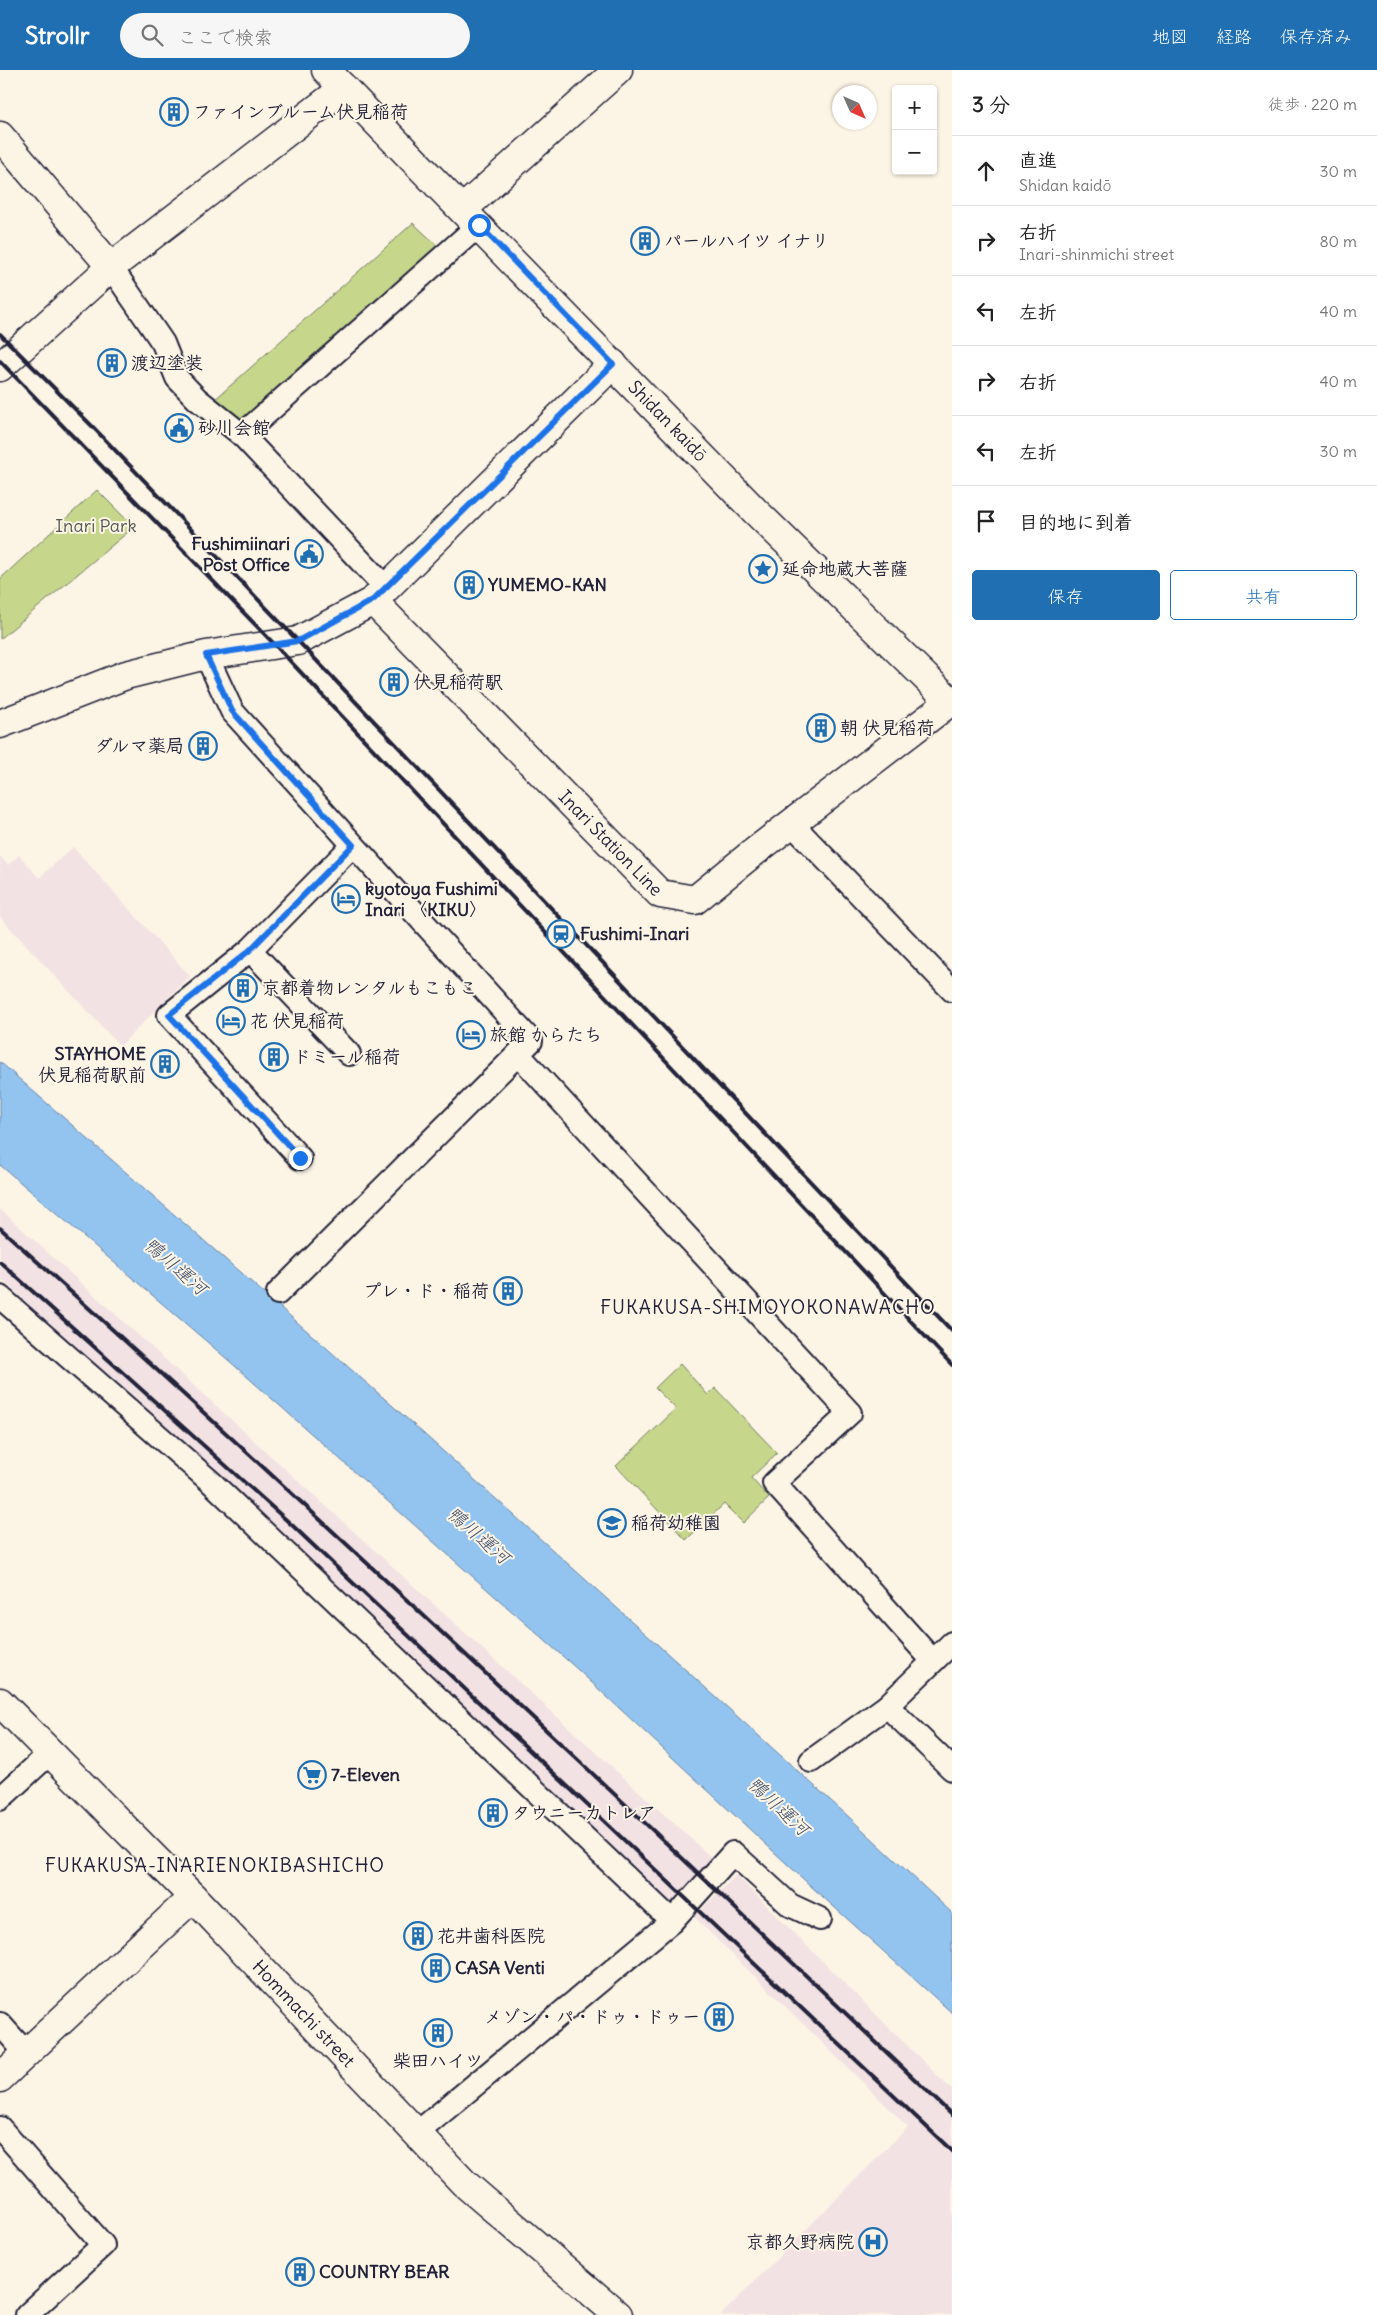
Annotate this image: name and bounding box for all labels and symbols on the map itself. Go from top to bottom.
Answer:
north arrow [832,85,877,130]
building icon: ファインブルーム伏見稲荷 [159,97,189,127]
place label: ファインブルーム伏見稲荷 [193,100,408,123]
route start [468,214,491,237]
building icon: パールハイツ イナリ [630,226,660,256]
place label: パールハイツ イナリ [664,229,829,252]
building icon: 渡辺塗装 [97,348,127,378]
place label: 渡辺塗装 [131,351,203,374]
street label: Shidan kaidō [623,376,713,466]
public building icon: 砂川会館 [164,413,194,443]
place label: 砂川会館 [198,416,270,439]
park label: Inari Park [55,514,137,537]
place label: Fushimiinari Post Office [191,532,290,576]
public building icon: Fushimiinari Post Office [294,539,324,569]
place icon: 延命地蔵大菩薩 [748,554,778,584]
place label: 延命地蔵大菩薩 [782,557,908,580]
building icon: YUMEMO-KAN [454,570,484,600]
place label: YUMEMO-KAN [487,573,607,596]
building icon: 伏見稲荷駅 [379,667,409,697]
place label: 伏見稲荷駅 [413,670,503,693]
building icon: 朝 伏見稻荷 [806,713,836,743]
place label: 朝 伏見稻荷 [840,716,934,739]
building icon: ダルマ薬局 [188,731,218,761]
place label: ダルマ薬局 [95,734,184,757]
street label: Inari Station Line [554,785,668,901]
place label: kyotoya Fushimi Inari 〈KIKU〉 [365,877,498,921]
hotel icon: kyotoya Fushimi Inari 〈KIKU〉 [331,884,361,914]
station icon: Fushimi-Inari [546,919,576,949]
place label: Fushimi-Inari [580,922,689,945]
building icon: 京都着物レンタルもこもこ [228,973,258,1003]
place label: 京都着物レンタルもこもこ [262,976,477,999]
hotel icon: 花 伏見稲荷 [216,1006,246,1036]
place label: 花 伏見稲荷 [250,1009,344,1032]
hotel icon: 旅館 からたち [456,1020,486,1050]
place label: 旅館 からたち [490,1023,602,1046]
place label: STAYHOME 伏見稲荷駅前 [38,1042,146,1086]
building icon: ドミール稲荷 [259,1042,289,1072]
place label: ドミール稲荷 [293,1045,400,1068]
building icon: STAYHOME 伏見稲荷駅前 [150,1049,180,1079]
route end [289,1147,312,1170]
water label: 鴨川運河 [139,1232,215,1302]
building icon: プレ・ド・稲荷 [493,1276,523,1306]
place label: プレ・ド・稲荷 [363,1279,489,1302]
district label: FUKAKUSA-SHIMOYOKONAWACHO [600,1295,936,1319]
water label: 鴨川運河 [442,1501,518,1571]
school or university icon: 稲荷幼稚園 [597,1508,627,1538]
place label: 稲荷幼稚園 [631,1511,721,1534]
supermarket icon: 7-Eleven [297,1760,327,1790]
place label: 7-Eleven [331,1763,401,1786]
water label: 鴨川運河 [743,1771,817,1843]
building icon: タウニーカトレア [478,1798,508,1828]
place label: タウニーカトレア [512,1801,656,1824]
district label: FUKAKUSA-INARIENOKIBASHICHO [45,1853,385,1877]
building icon: 花井歯科医院 [403,1921,433,1951]
place label: 花井歯科医院 [437,1924,545,1947]
building icon: CASA Venti [421,1953,451,1983]
street label: Hommachi street [248,1955,360,2072]
place label: CASA Venti [455,1956,545,1979]
building icon: メゾン・パ・ドゥ・ドゥー [704,2002,734,2032]
place label: メゾン・パ・ドゥ・ドゥー [484,2005,700,2028]
building icon: 柴田ハイツ [423,2018,453,2048]
place label: 柴田ハイツ [393,2049,483,2072]
hospital icon: 京都久野病院 [858,2227,888,2257]
place label: 京都久野病院 [746,2230,854,2253]
building icon: COUNTRY BEAR [285,2257,315,2287]
place label: COUNTRY BEAR [319,2260,450,2283]

